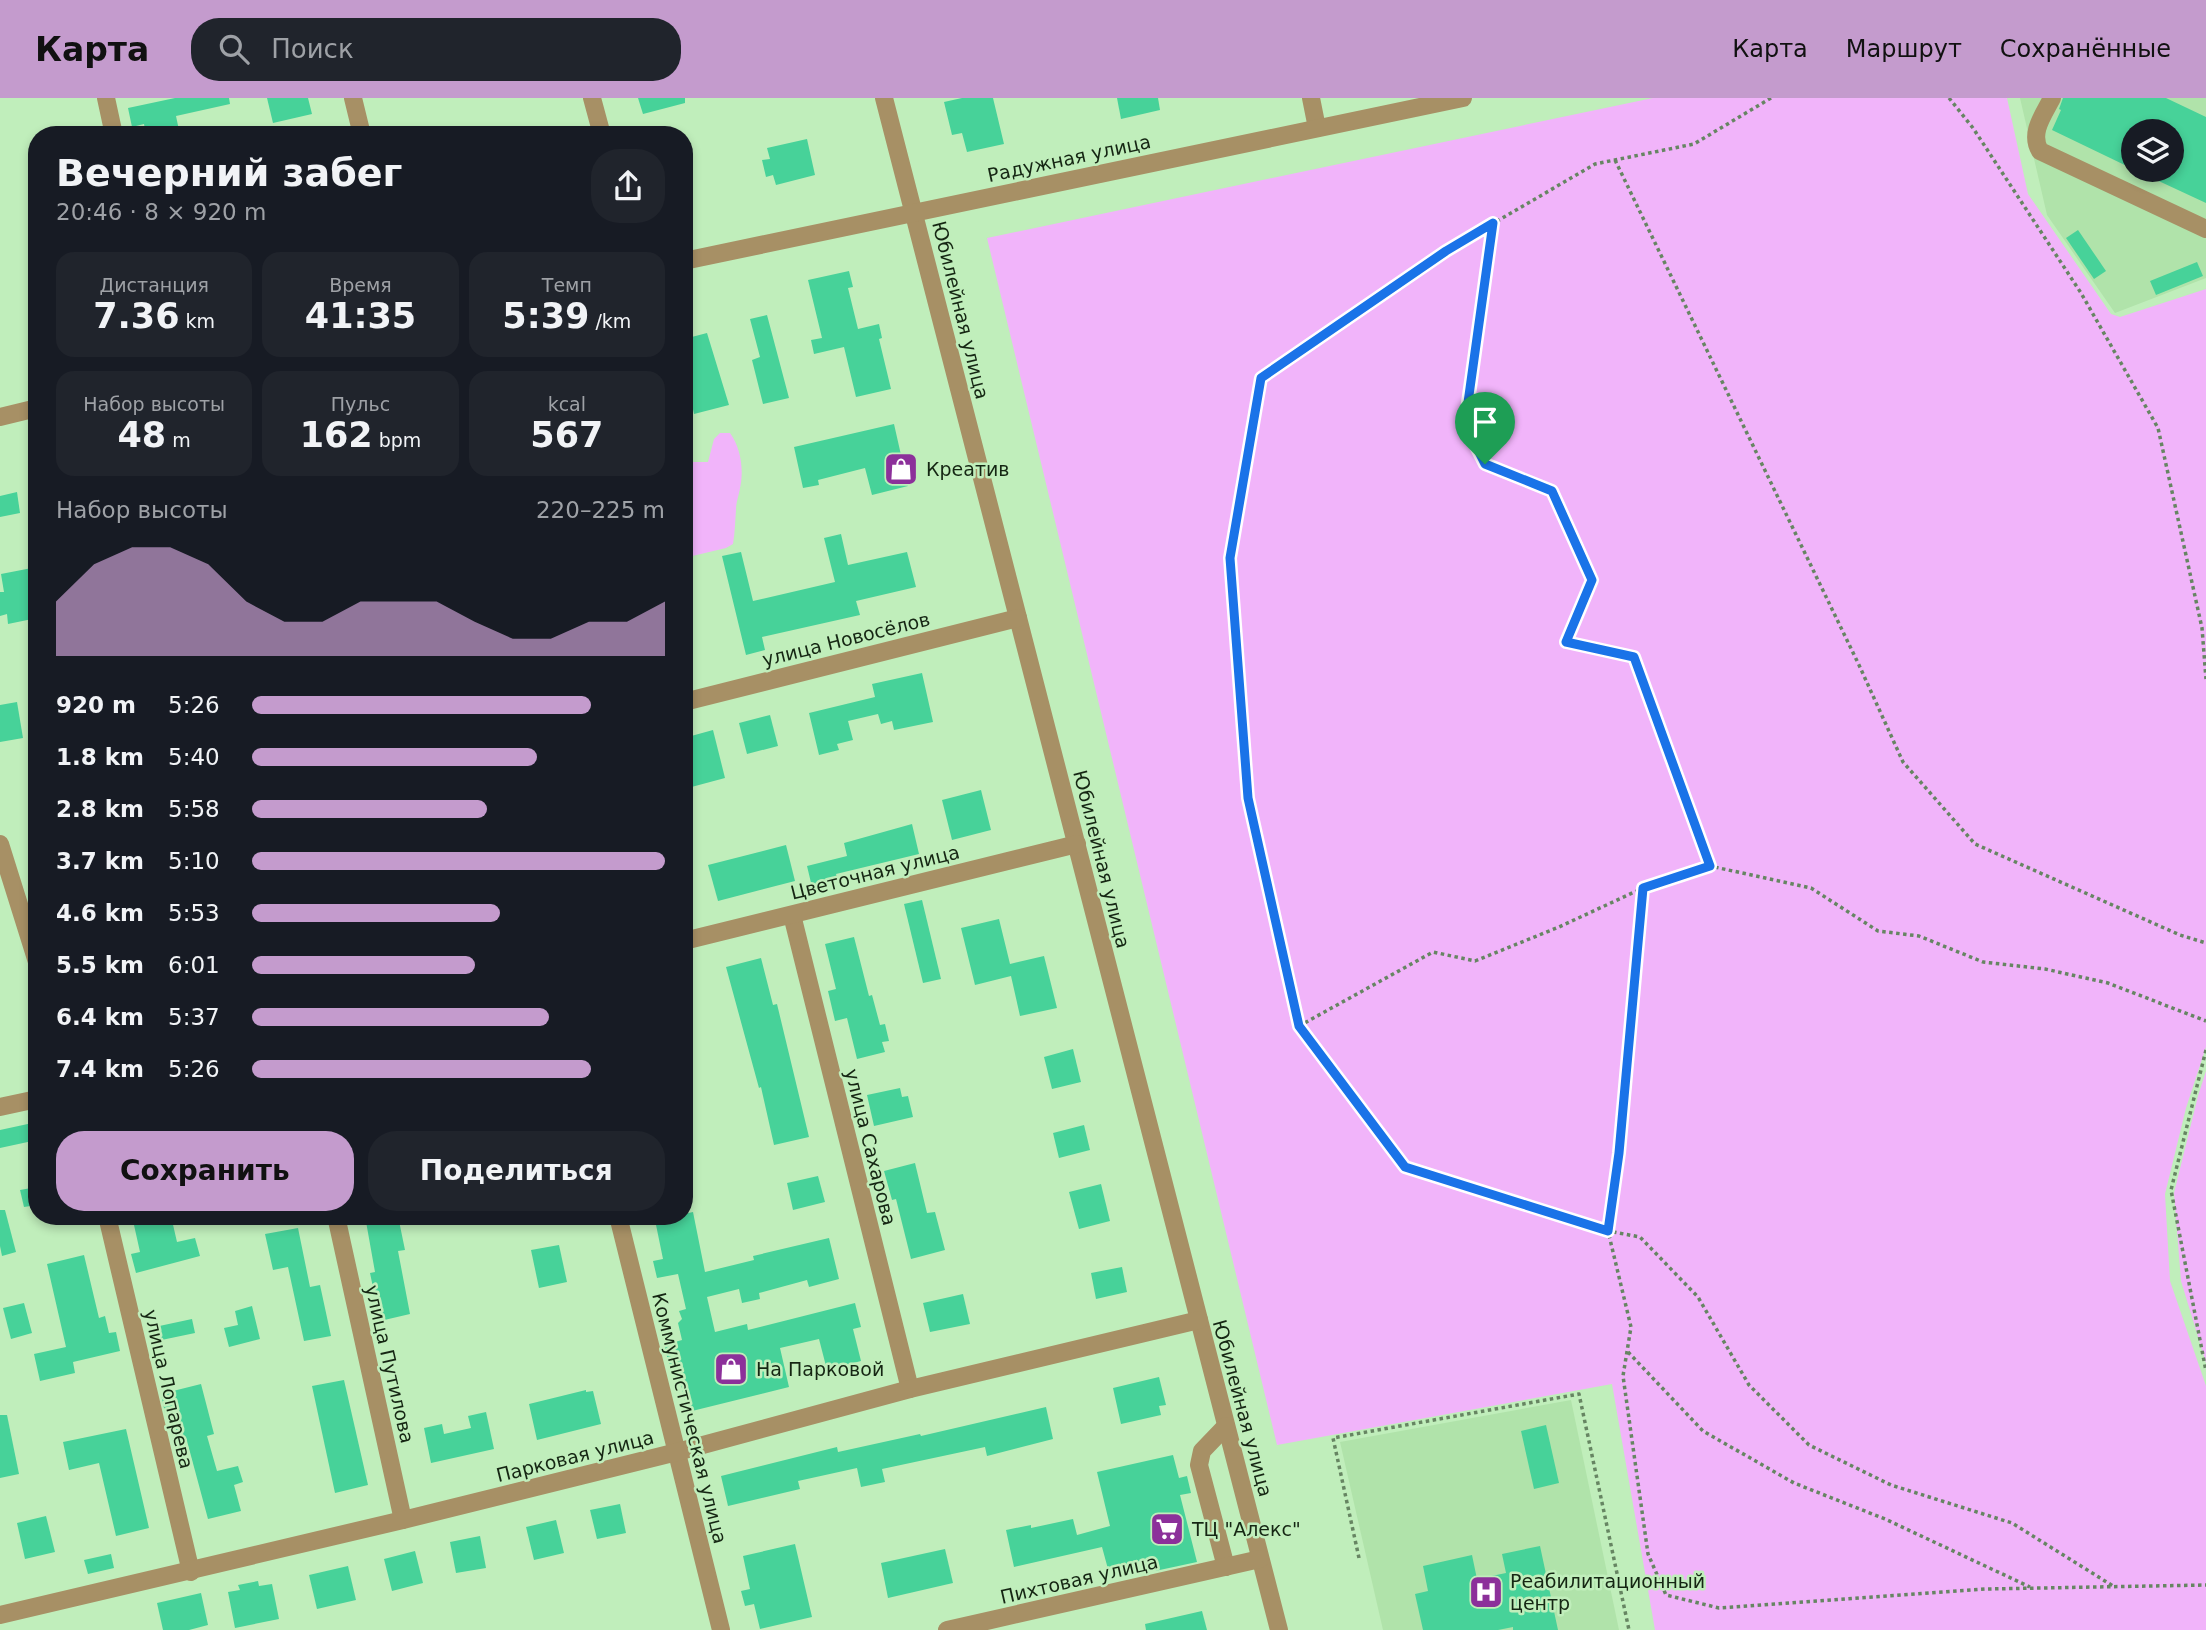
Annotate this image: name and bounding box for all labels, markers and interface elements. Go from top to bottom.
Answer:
search box [191,18,681,81]
text: Карта [35,30,149,69]
icon: search [215,30,253,68]
text: Поиск [271,34,354,64]
text: Карта [1732,35,1808,63]
text: Маршрут [1846,35,1962,63]
text: Сохранённые [2000,35,2171,63]
map controls [2121,119,2184,182]
button: layers [2121,119,2184,182]
street label: Радужная улица [985,130,1153,186]
button: share [591,149,665,223]
text: Вечерний забег [56,151,402,195]
text: 20:46 · 8 × 920 m [56,199,266,225]
street label: Юбилейная улица [928,219,994,401]
text: Дистанция [99,274,209,296]
text: Время [329,274,392,296]
text: Темп [542,274,592,296]
text: 7.36 [93,296,180,336]
text: 41:35 [305,296,416,336]
text: 5:39 [502,296,589,336]
text: km [180,310,215,332]
text: /km [589,310,631,332]
pin [1455,392,1515,464]
text: Набор высоты [83,393,225,415]
text: Пульс [331,393,390,415]
text: kcal [548,393,586,415]
icon: arrive [1466,403,1504,441]
text: 48 [118,415,166,455]
text: 162 [300,415,373,455]
text: 567 [530,415,603,455]
text: m [166,429,191,451]
text: bpm [373,429,421,451]
shop icon: Креатив [882,450,920,488]
place label: Креатив [926,458,1010,480]
text: Набор высоты [56,497,228,523]
text: 220–225 m [536,497,665,523]
street label: улица Новосёлов [760,607,932,671]
text: 920 m [56,692,136,718]
text: 5:26 [168,692,220,718]
text: 1.8 km [56,744,144,770]
text: 5:40 [168,744,220,770]
street label: Юбилейная улица [1069,768,1135,950]
text: 2.8 km [56,796,144,822]
text: 5:58 [168,796,220,822]
street label: Цветочная улица [788,840,962,904]
text: 3.7 km [56,848,144,874]
text: 5:10 [168,848,220,874]
text: 4.6 km [56,900,144,926]
text: 5:53 [168,900,220,926]
text: 5.5 km [56,952,144,978]
text: 6:01 [168,952,220,978]
text: 6.4 km [56,1004,144,1030]
text: 5:37 [168,1004,220,1030]
text: 7.4 km [56,1056,144,1082]
text: 5:26 [168,1056,220,1082]
street label: улица Сахарова [841,1066,901,1228]
button: Сохранить [56,1131,354,1211]
button: Поделиться [368,1131,665,1211]
street label: улица Путилова [361,1283,419,1445]
street label: Коммунистическая улица [648,1290,732,1546]
street label: улица Лопарева [140,1307,198,1471]
street label: Юбилейная улица [1209,1317,1277,1499]
shop icon: На Парковой [712,1350,750,1388]
place label: На Парковой [756,1358,884,1380]
street label: Парковая улица [494,1426,656,1486]
supermarket icon: ТЦ "Алекс" [1148,1510,1186,1548]
place label: ТЦ "Алекс" [1191,1518,1301,1540]
street label: Пихтовая улица [998,1550,1160,1608]
place label: Реабилитационный центр [1510,1570,1705,1614]
hospital icon: Реабилитационный центр [1467,1573,1505,1611]

